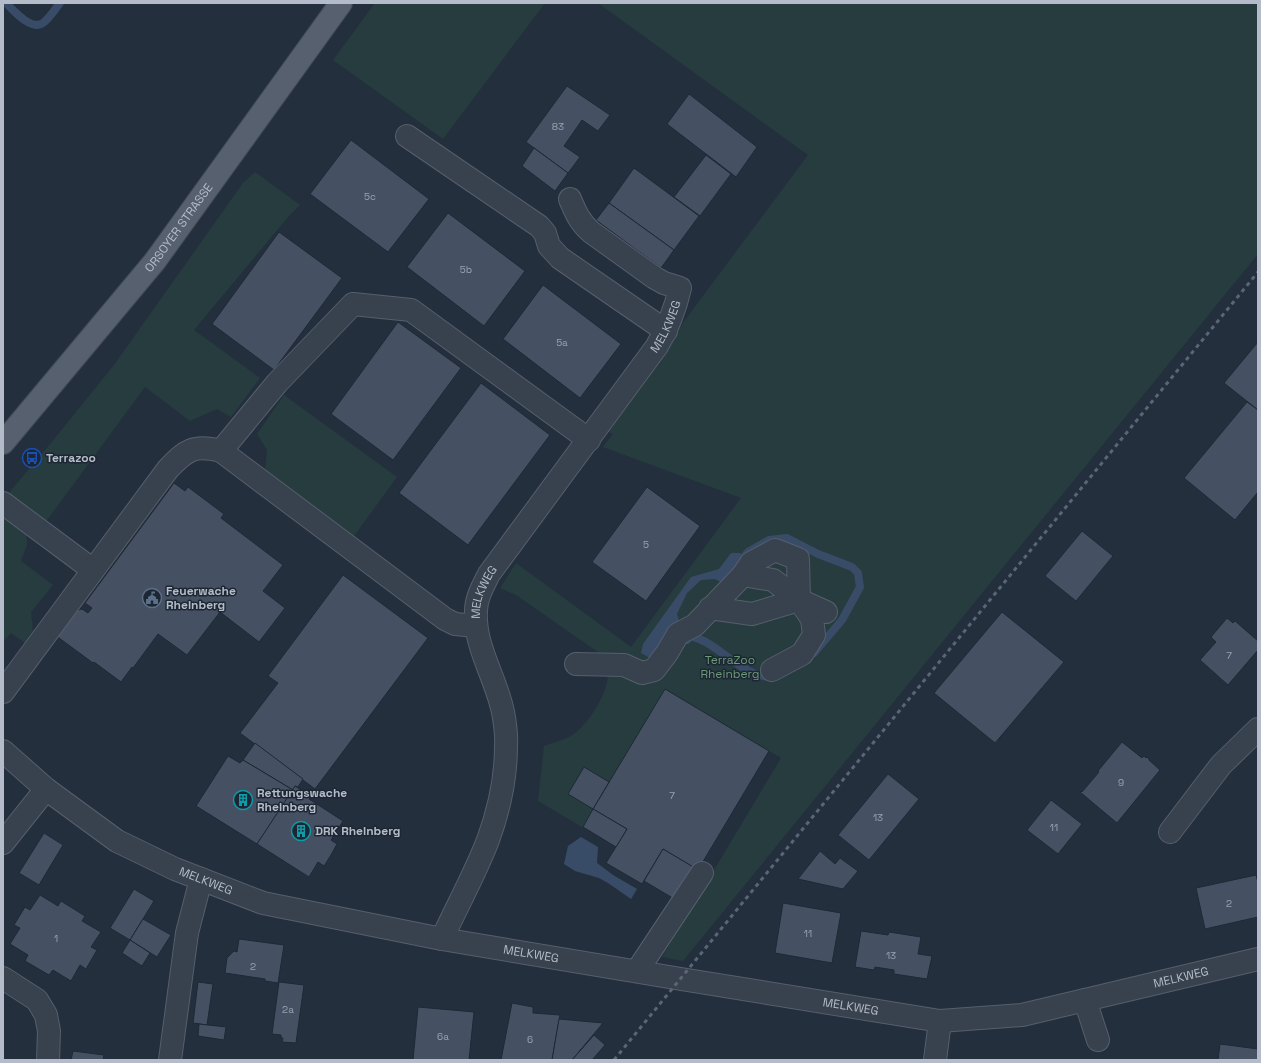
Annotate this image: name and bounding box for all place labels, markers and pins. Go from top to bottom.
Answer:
bus stop icon: Terrazoo [21,447,43,469]
place label: Terrazoo [46,450,96,466]
place label: Feuerwache Rheinberg [166,583,236,613]
public building icon: Feuerwache Rheinberg [141,587,163,609]
place label: Rettungswache Rheinberg [257,785,347,815]
building icon: Rettungswache Rheinberg [232,789,254,811]
building icon: DRK Rheinberg [290,820,312,842]
place label: DRK Rheinberg [315,823,400,839]

